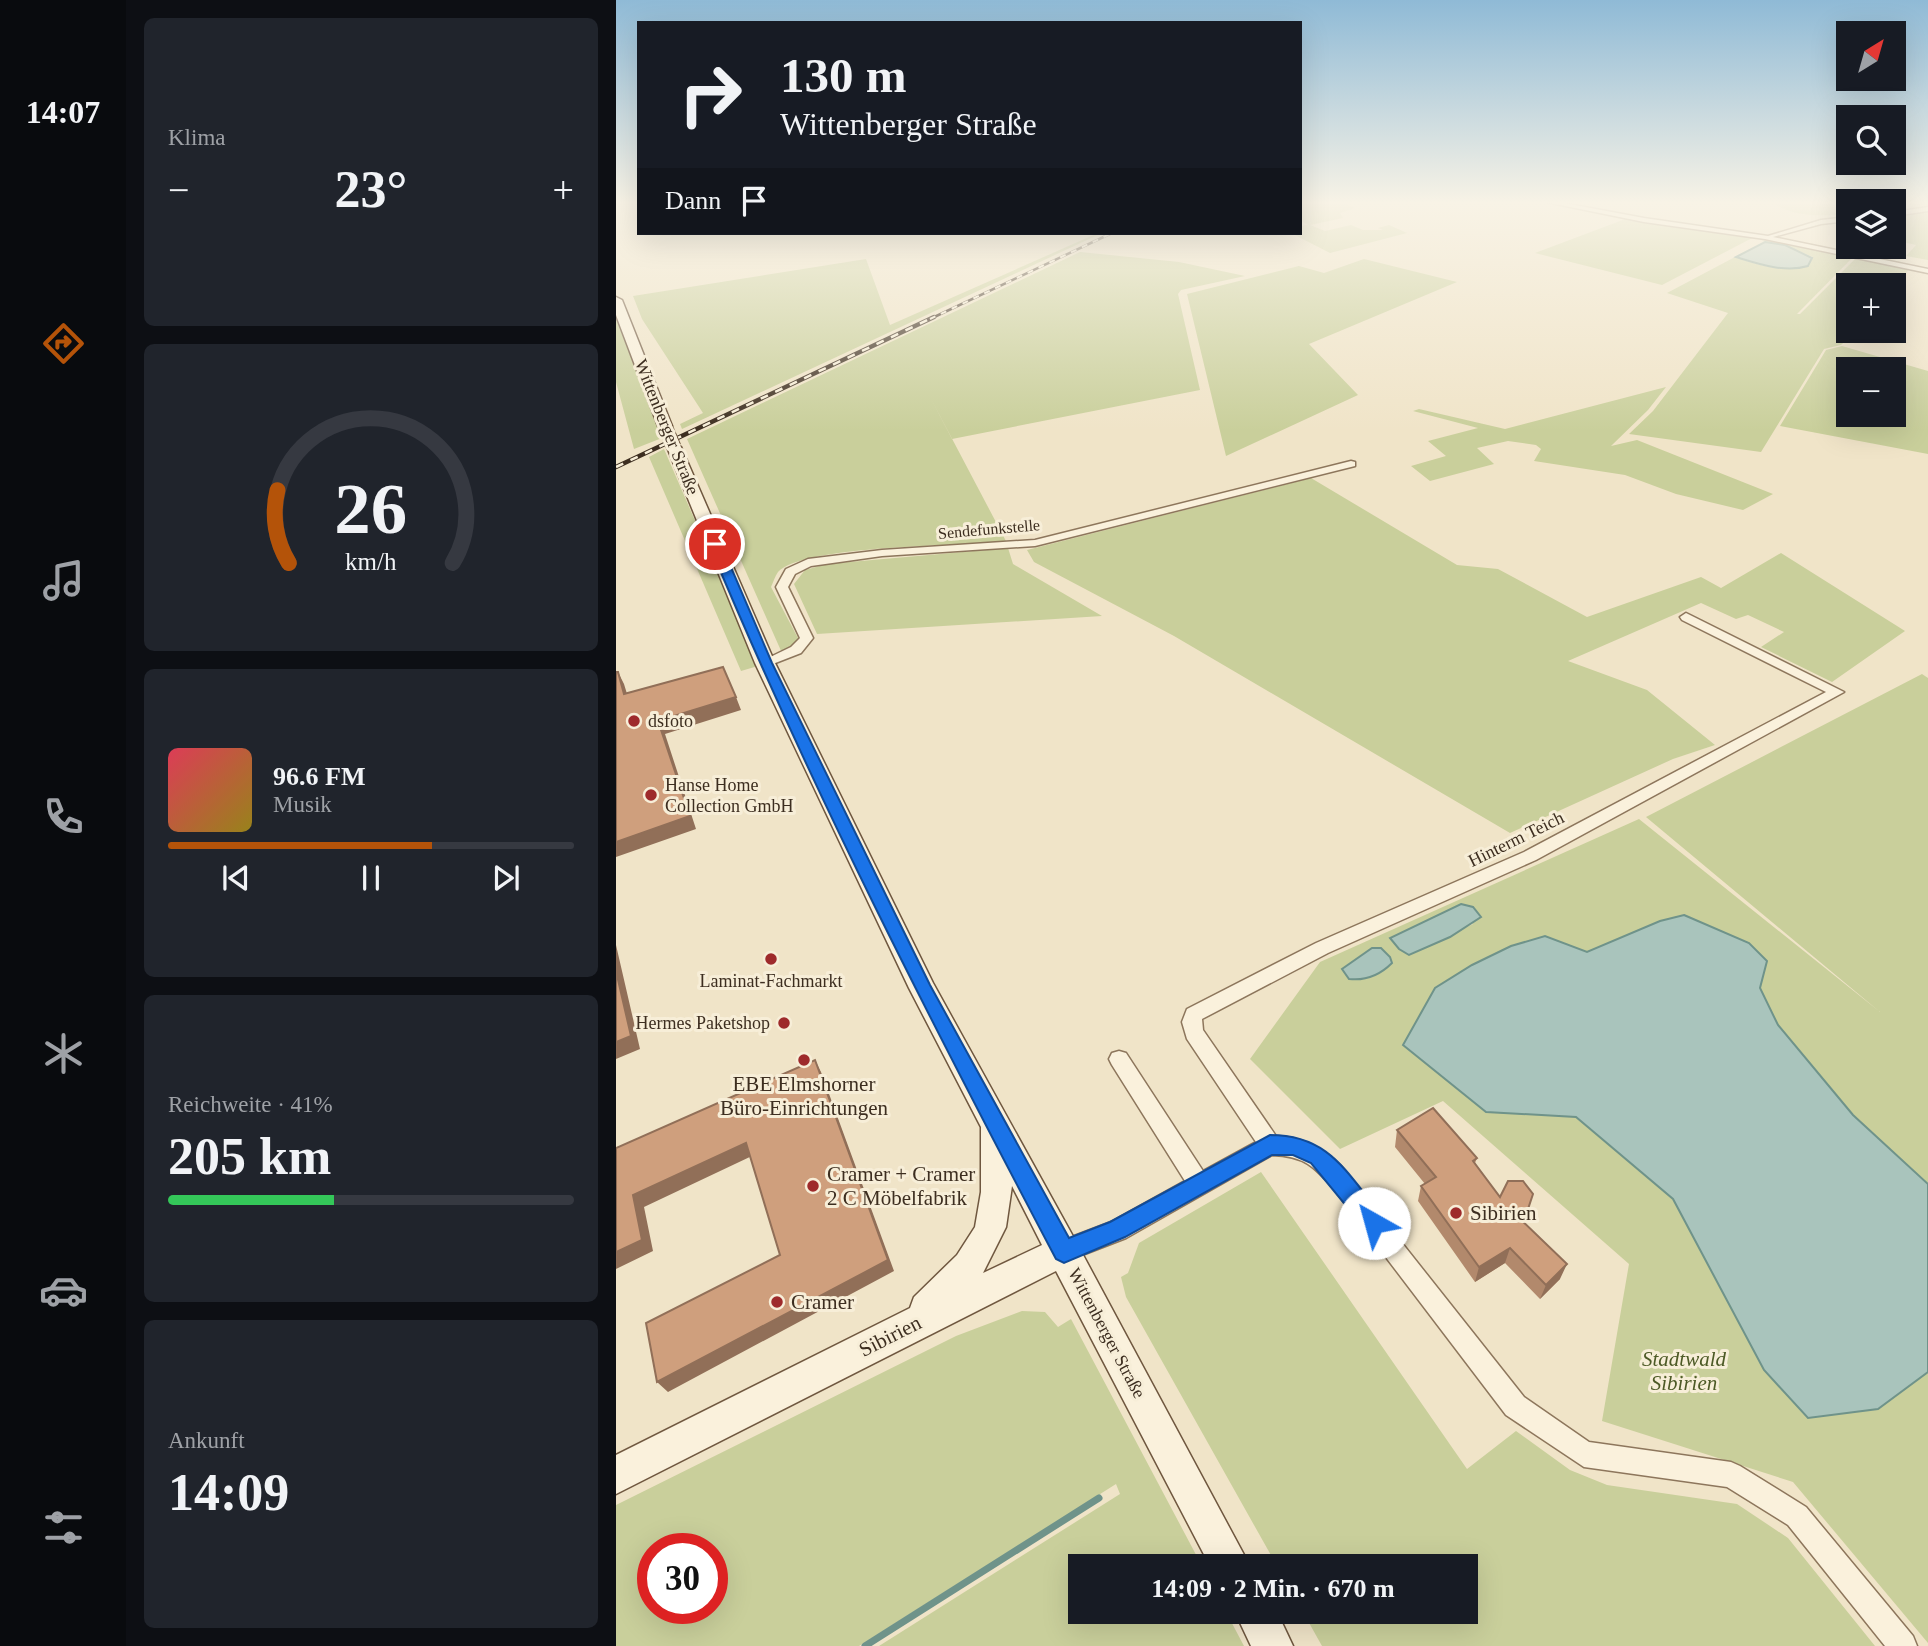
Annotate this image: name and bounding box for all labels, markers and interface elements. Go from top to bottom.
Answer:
north arrow [1836,21,1906,91]
map controls [1836,21,1906,427]
text: 130 m [780,48,907,103]
icon: right [665,49,756,140]
text: 14:07 [26,94,100,130]
button: search [1836,105,1906,175]
text: Wittenberger Straße [780,106,1037,142]
text: Klima [168,125,226,150]
text: 23° [335,161,407,218]
text: − [168,169,189,211]
text: + [553,169,574,211]
icon: arrive [735,182,773,220]
text: Dann [665,186,721,215]
button: layers [1836,189,1906,259]
button: + [1836,273,1906,343]
icon: directions [39,319,88,368]
street label: Wittenberger Straße [631,356,703,498]
button: − [1836,357,1906,427]
text: 26 [335,469,407,550]
pin [685,514,745,574]
street label: Sendefunkstelle [937,516,1041,542]
icon: arrive [696,525,734,563]
text: km/h [345,548,397,575]
icon: music [39,556,88,605]
place label: dsfoto [648,711,693,731]
marker: dsfoto [626,713,642,729]
text: 96.6 FM [273,762,365,791]
place label: Hanse Home Collection GmbH [665,775,794,816]
marker: Hanse Home Collection GmbH [643,787,659,803]
icon: phone [39,792,88,841]
text: Musik [273,792,332,817]
street label: Hinterm Teich [1465,807,1567,871]
icon: previous [217,859,255,897]
icon: pause [352,859,390,897]
icon: next [487,859,525,897]
marker: Laminat-Fachmarkt [763,951,779,967]
place label: Laminat-Fachmarkt [700,971,842,991]
place label: Hermes Paketshop [636,1013,770,1033]
marker: Hermes Paketshop [776,1015,792,1031]
icon: climate [39,1029,88,1078]
marker: EBE Elmshorner Büro-Einrichtungen [796,1052,812,1068]
place label: EBE Elmshorner Büro-Einrichtungen [720,1072,888,1120]
text: Reichweite · 41% [168,1092,333,1117]
text: 205 km [168,1128,331,1185]
place label: Cramer + Cramer 2 C Möbelfabrik [827,1162,975,1210]
marker: Cramer + Cramer 2 C Möbelfabrik [805,1178,821,1194]
position arrow [1337,1186,1411,1260]
place label: Sibirien [1470,1201,1537,1225]
marker: Sibirien [1448,1205,1464,1221]
street label: Wittenberger Straße [1064,1265,1150,1401]
icon: car [39,1266,88,1315]
place label: Cramer [791,1290,854,1314]
marker: Cramer [769,1294,785,1310]
street label: Sibirien [855,1310,926,1362]
park label: Stadtwald Sibirien [1642,1347,1727,1395]
text: Ankunft [168,1428,245,1453]
text: 14:09 [168,1464,289,1521]
icon: filters [39,1503,88,1552]
speed limit sign: 30 [637,1533,728,1624]
text: 14:09 · 2 Min. · 670 m [1151,1574,1395,1603]

